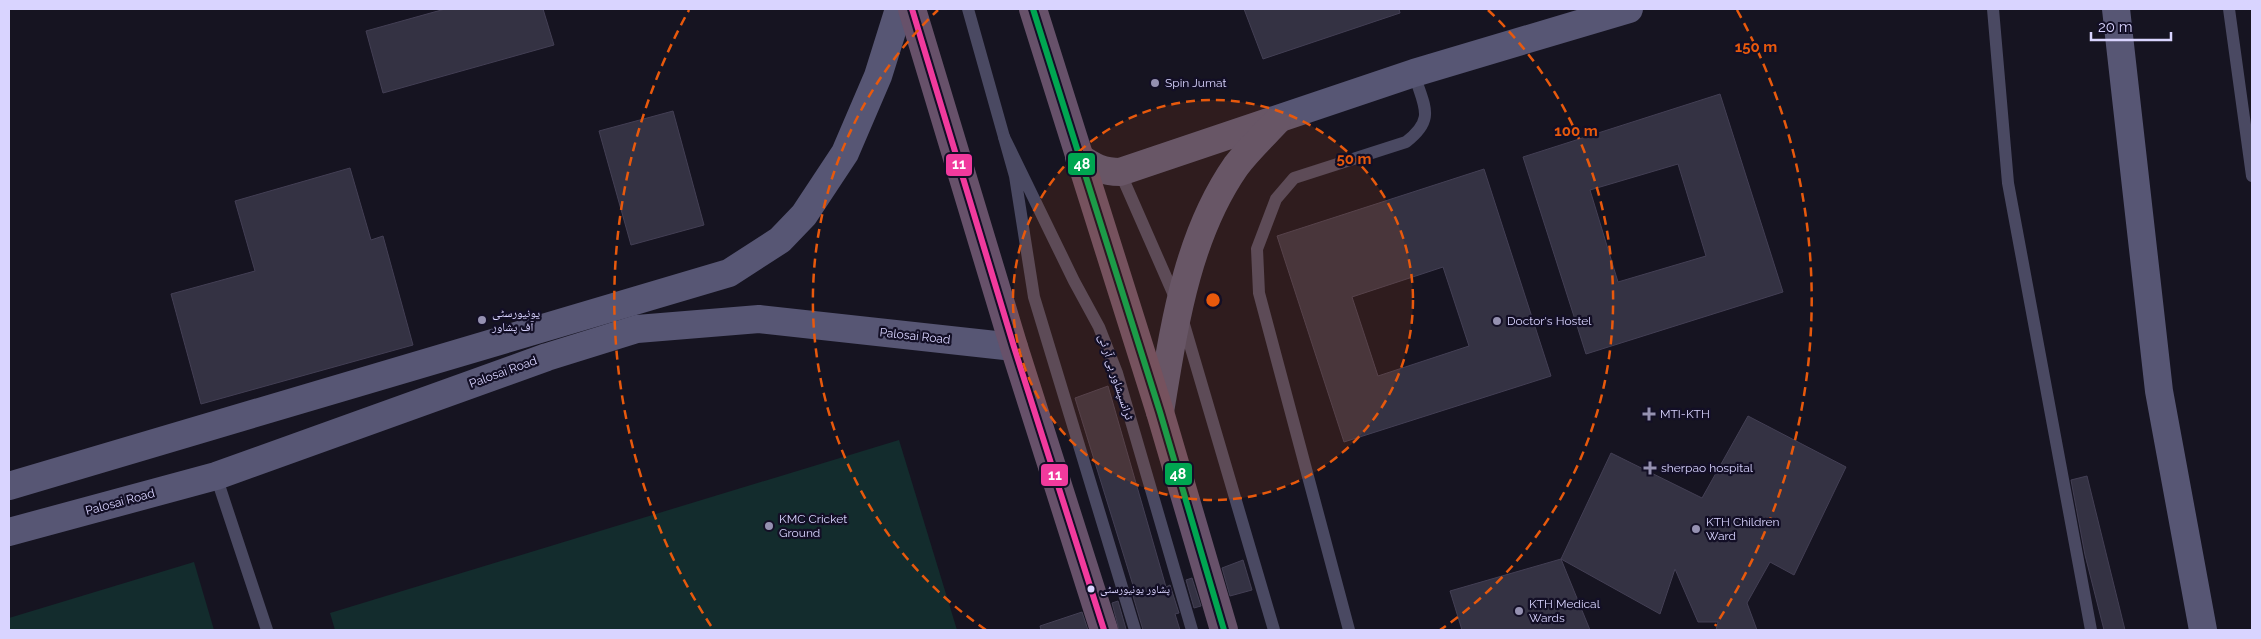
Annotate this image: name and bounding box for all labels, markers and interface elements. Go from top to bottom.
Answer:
scale bar [2091,10,2171,42]
text: 20 m [2098,18,2133,36]
text: 150 m [1735,38,1777,56]
place label: Spin Jumat [1165,76,1226,90]
marker: Spin Jumat [1149,77,1161,89]
text: 100 m [1554,122,1598,140]
text: 50 m [1336,150,1372,168]
line badge: 48 [1067,152,1096,176]
line badge: 11 [945,153,973,177]
text: 11 [952,156,966,172]
text: 48 [1074,156,1090,172]
centre of rings [1204,291,1222,309]
place label: یونیورسٹی آف پشاور [491,306,540,334]
marker: یونیورسٹی آف پشاور [476,314,488,326]
place label: Doctor's Hostel [1507,314,1592,328]
marker: Doctor's Hostel [1491,315,1503,327]
street label: Palosai Road [879,325,951,347]
street label: ٹرانسپشاور بی آر ٹی [1095,332,1136,422]
street label: Palosai Road [467,353,539,391]
marker: MTI-KTH [1642,407,1656,421]
place label: MTI-KTH [1660,407,1710,421]
marker: sherpao hospital [1643,461,1657,475]
place label: sherpao hospital [1661,461,1754,475]
line badge: 48 [1164,462,1193,486]
line badge: 11 [1040,463,1069,487]
text: 48 [1170,466,1186,482]
text: 11 [1048,467,1062,483]
street label: Palosai Road [84,486,156,518]
place label: KMC Cricket Ground [779,512,847,540]
place label: KTH Children Ward [1706,515,1780,543]
marker: KMC Cricket Ground [763,520,775,532]
marker: KTH Children Ward [1690,523,1702,535]
place label: پشاور یونیورسٹی [1100,583,1170,596]
marker: پشاور یونیورسٹی [1086,584,1096,594]
place label: KTH Medical Wards [1529,597,1601,625]
marker: KTH Medical Wards [1513,605,1525,617]

